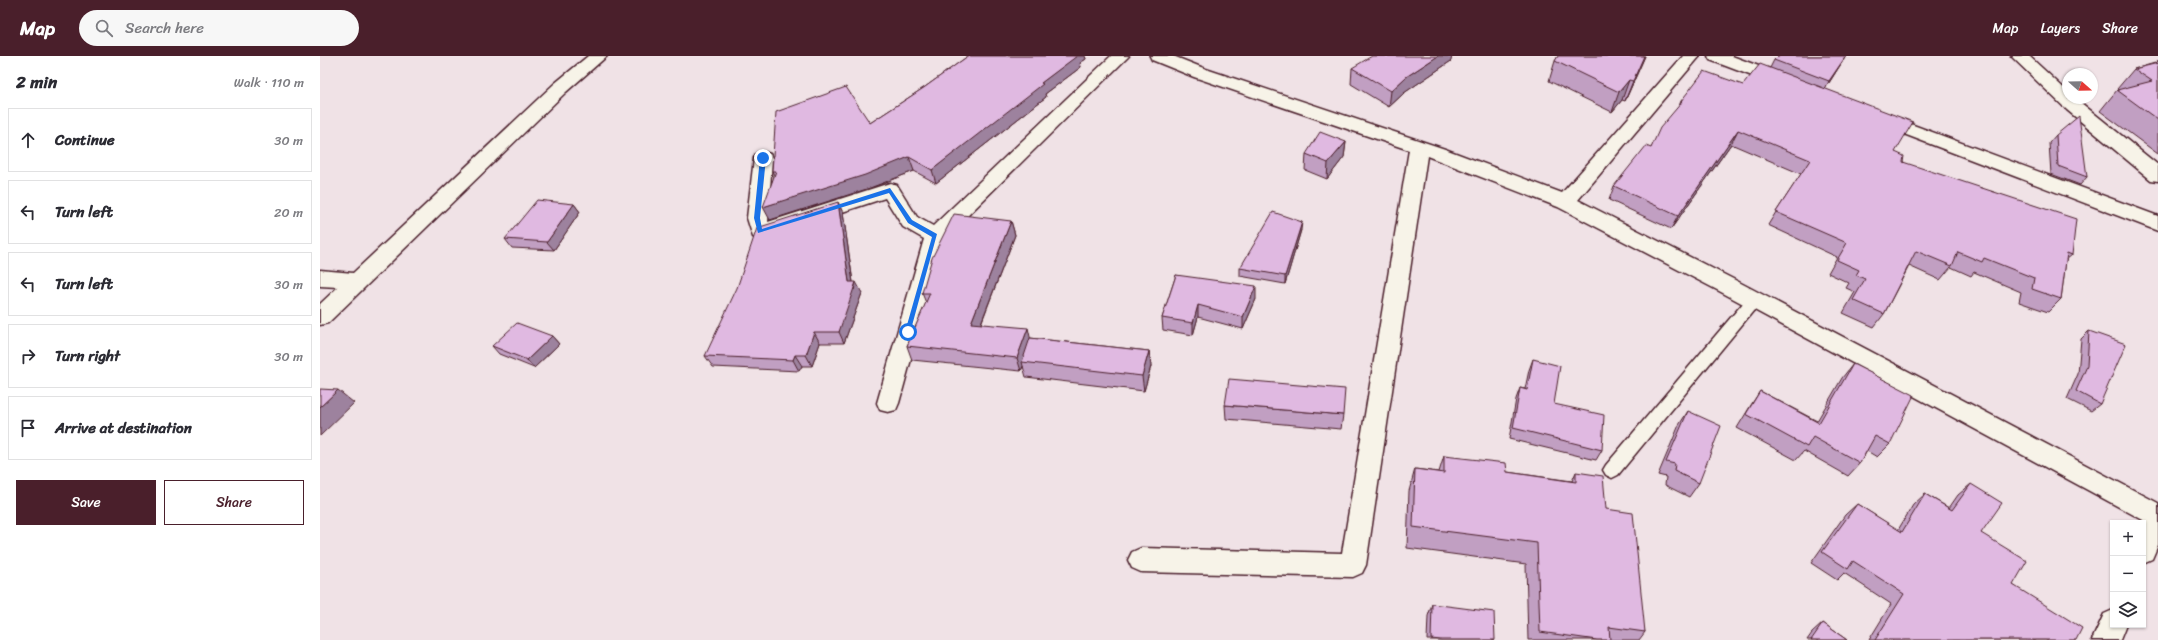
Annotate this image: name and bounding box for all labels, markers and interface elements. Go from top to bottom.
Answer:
search box [79,10,359,46]
text: Map [20,12,55,45]
text: Search here [125,15,204,41]
text: Map [1993,16,2018,41]
text: Layers [2040,16,2080,41]
text: Share [2102,16,2138,41]
icon: search [93,17,115,39]
text: 2 min [16,67,57,97]
north arrow [2062,68,2098,104]
text: Walk · 110 m [234,71,304,94]
text: Continue [55,127,115,153]
icon: ahead [17,129,39,151]
text: 30 m [274,129,303,152]
route end [754,149,772,167]
text: Turn left [55,199,113,225]
icon: left [17,201,39,223]
text: 20 m [274,201,303,224]
text: Turn left [55,271,113,297]
icon: left [17,273,39,295]
text: 30 m [274,273,303,296]
route start [899,323,917,341]
text: Turn right [55,343,120,369]
icon: right [17,345,39,367]
text: 30 m [274,345,303,368]
text: Arrive at destination [55,415,192,441]
icon: arrive [17,417,39,439]
button: Save [16,480,156,525]
button: Share [164,480,304,525]
map controls [2110,520,2146,628]
button: + [2110,520,2146,556]
button: − [2110,556,2146,592]
button: layers [2110,592,2146,628]

